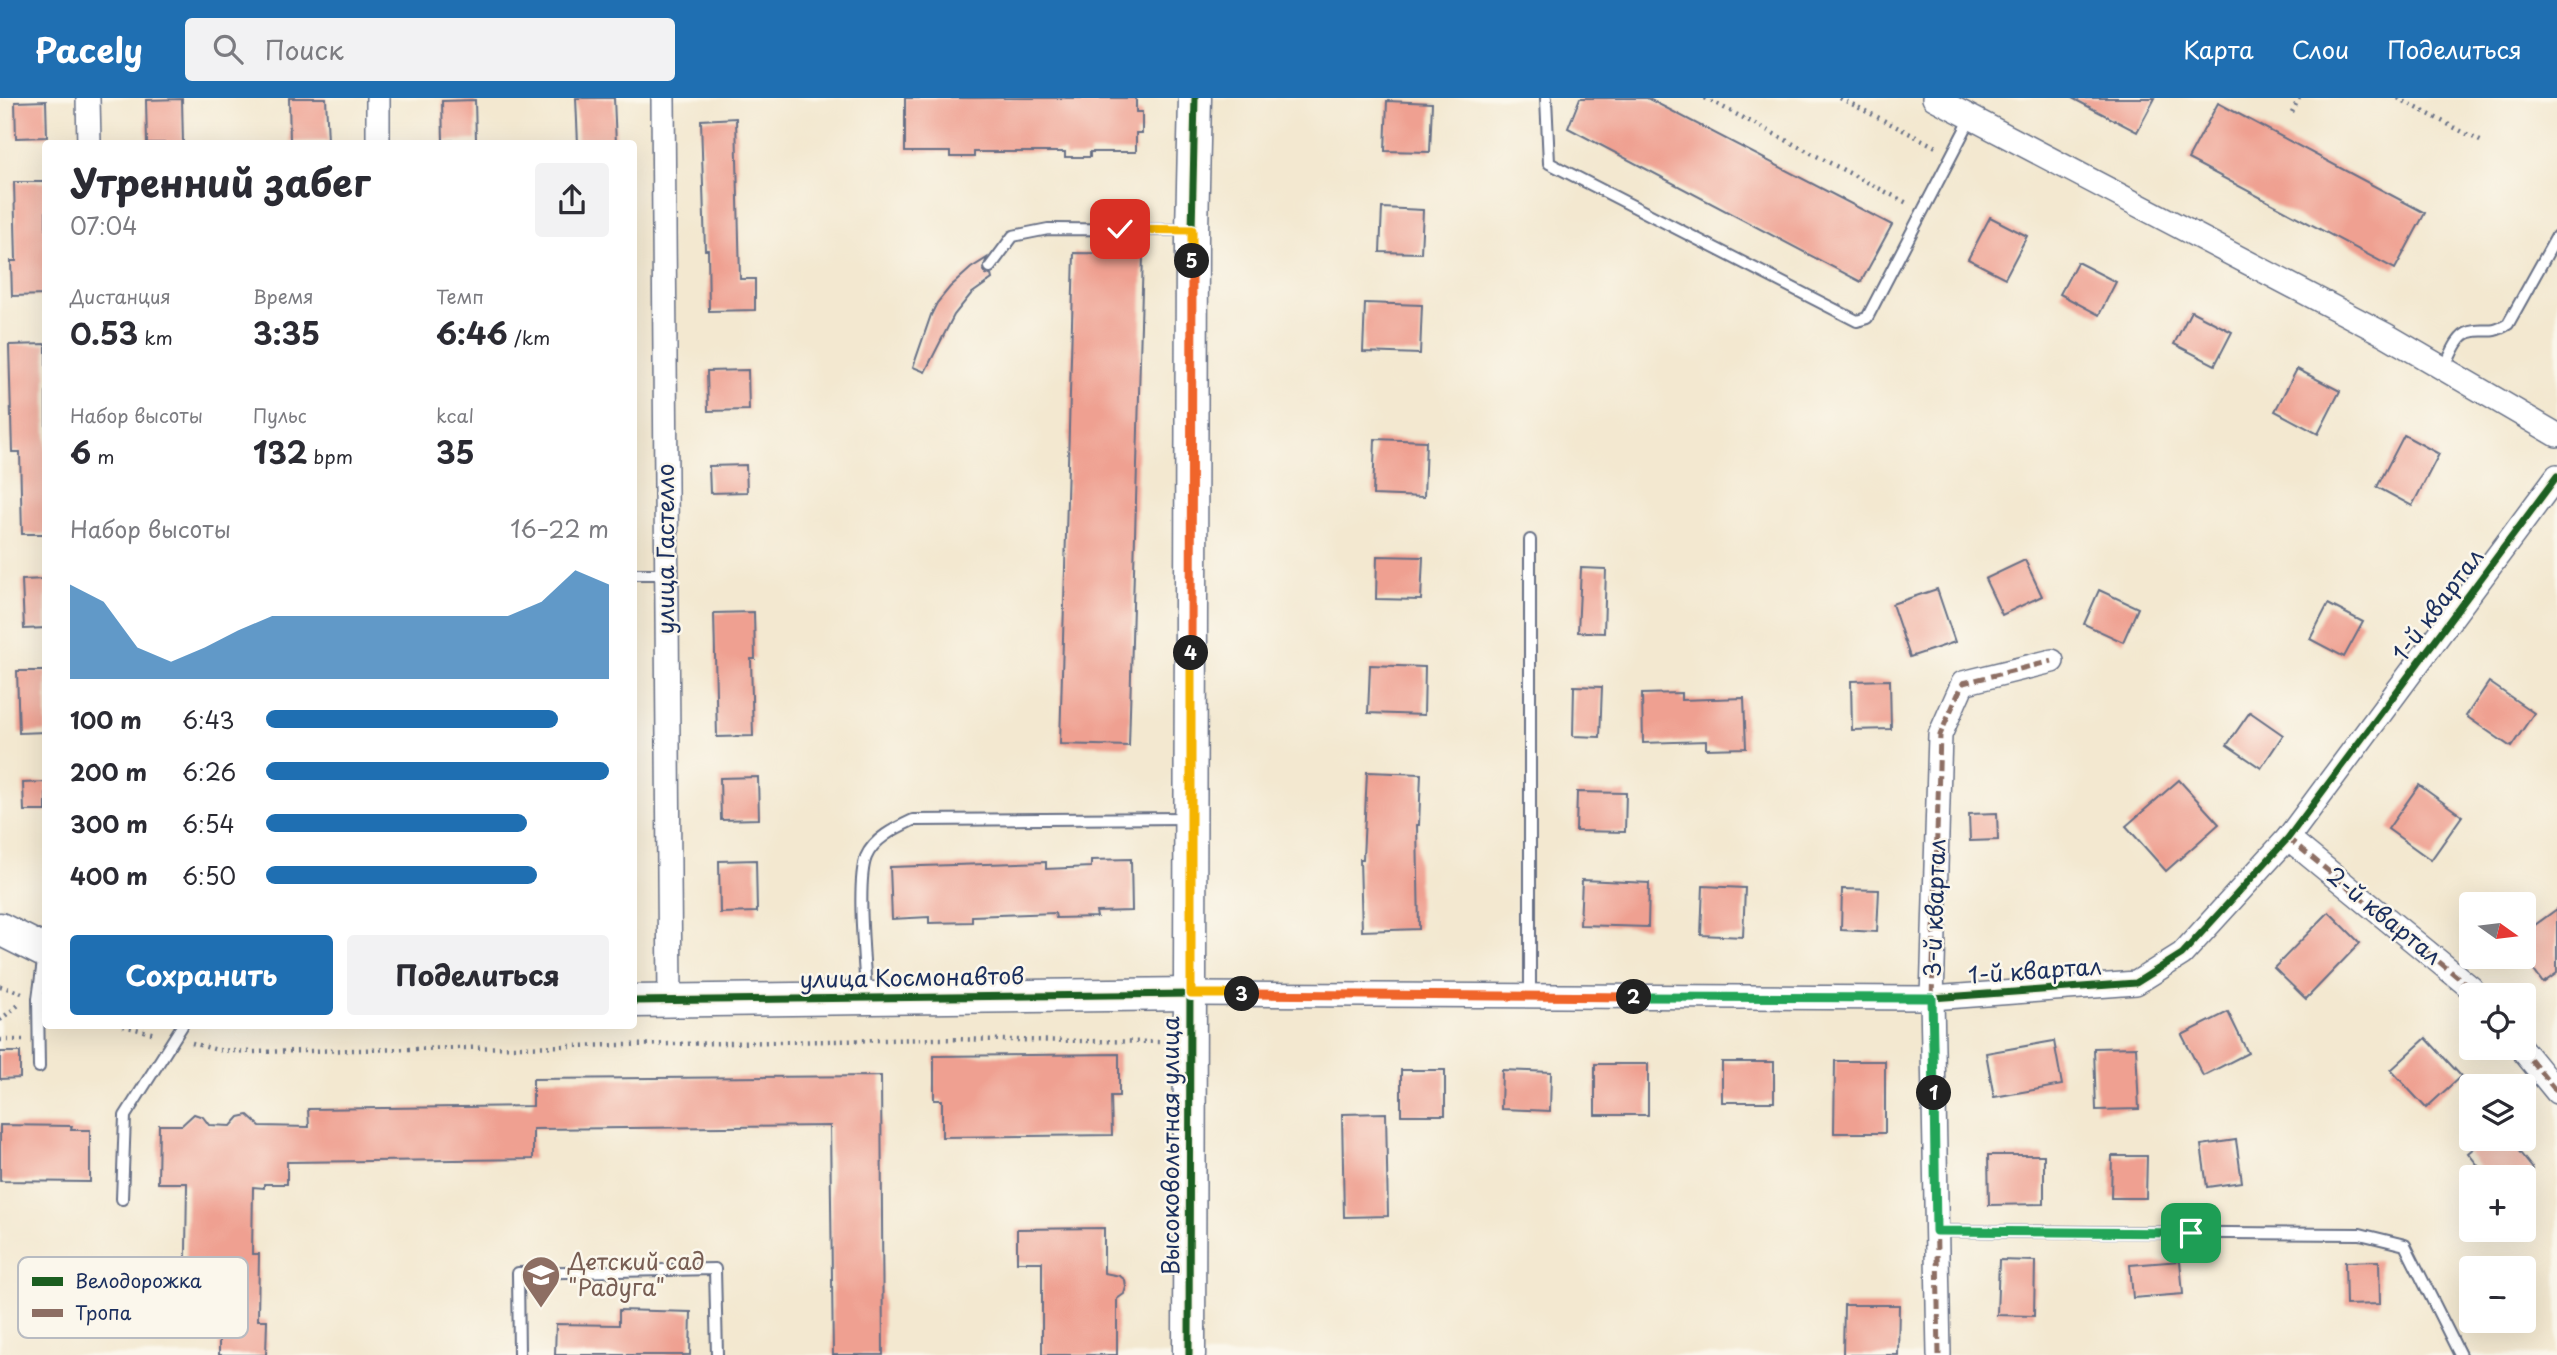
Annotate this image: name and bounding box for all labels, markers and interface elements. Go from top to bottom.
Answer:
search box [185,18,675,81]
text: Pacely [35,24,143,74]
icon: search [209,30,247,68]
text: Поиск [265,30,344,69]
text: Карта [2183,31,2254,67]
text: Слои [2292,31,2349,67]
text: Поделиться [2387,31,2522,67]
text: Утренний забег [70,153,370,210]
button: share [535,163,609,237]
pin [1090,199,1150,259]
text: 07:04 [70,208,138,243]
icon: check [1101,210,1139,248]
pin: 5 [1174,244,1210,278]
text: 5 [1185,246,1198,274]
text: Дистанция [70,282,171,310]
text: Время [253,282,314,310]
text: Темп [436,282,484,310]
text: 0.53 [70,310,138,355]
text: 3:35 [253,310,320,355]
text: 6:46 [436,310,508,355]
text: km [138,323,173,351]
text: /km [508,323,550,351]
text: Набор высоты [70,401,203,429]
text: Пульс [253,401,307,429]
text: kcal [436,401,474,429]
text: 6 [70,429,91,474]
text: 132 [253,429,307,474]
text: 35 [436,429,475,474]
text: m [91,442,115,470]
text: bpm [307,442,353,470]
street label: улица Гастелло [647,463,682,635]
text: Набор высоты [70,511,231,546]
text: 16–22 m [510,511,609,546]
street label: 1-й квартал [2383,540,2491,668]
pin: 4 [1174,636,1208,670]
text: 4 [1184,638,1197,666]
text: 100 m [70,702,142,737]
text: 6:43 [182,702,235,737]
text: 200 m [70,754,147,789]
text: 6:26 [182,754,236,789]
text: 300 m [70,806,148,841]
text: 6:54 [182,806,235,841]
street label: 3-й квартал [1914,838,1953,978]
street label: 2-й квартал [2320,857,2450,972]
text: 400 m [70,858,148,893]
text: 6:50 [182,858,236,893]
north arrow [2459,892,2536,970]
map controls [2459,892,2536,1333]
button: Сохранить [70,935,333,1015]
button: Поделиться [347,935,609,1015]
street label: 1-й квартал [1967,947,2103,992]
street label: улица Космонавтов [799,957,1025,996]
pin: 3 [1224,976,1260,1012]
text: 3 [1235,979,1248,1007]
pin: 2 [1616,979,1652,1014]
text: 2 [1627,982,1640,1010]
button: locate [2459,983,2536,1060]
street label: Высоковольтная улица [1152,1016,1187,1276]
button: layers [2459,1074,2536,1151]
pin: 1 [1916,1076,1952,1110]
text: 1 [1929,1078,1938,1106]
button: + [2459,1165,2536,1242]
pin [2161,1203,2221,1263]
icon: arrive [2172,1214,2210,1252]
place label: Детский сад "Радуга" [567,1243,705,1304]
school or university icon: Детский сад "Радуга" [520,1254,562,1309]
button: − [2459,1256,2536,1333]
legend [18,1257,248,1338]
text: Велодорожка [75,1266,202,1294]
text: Тропа [75,1298,132,1326]

